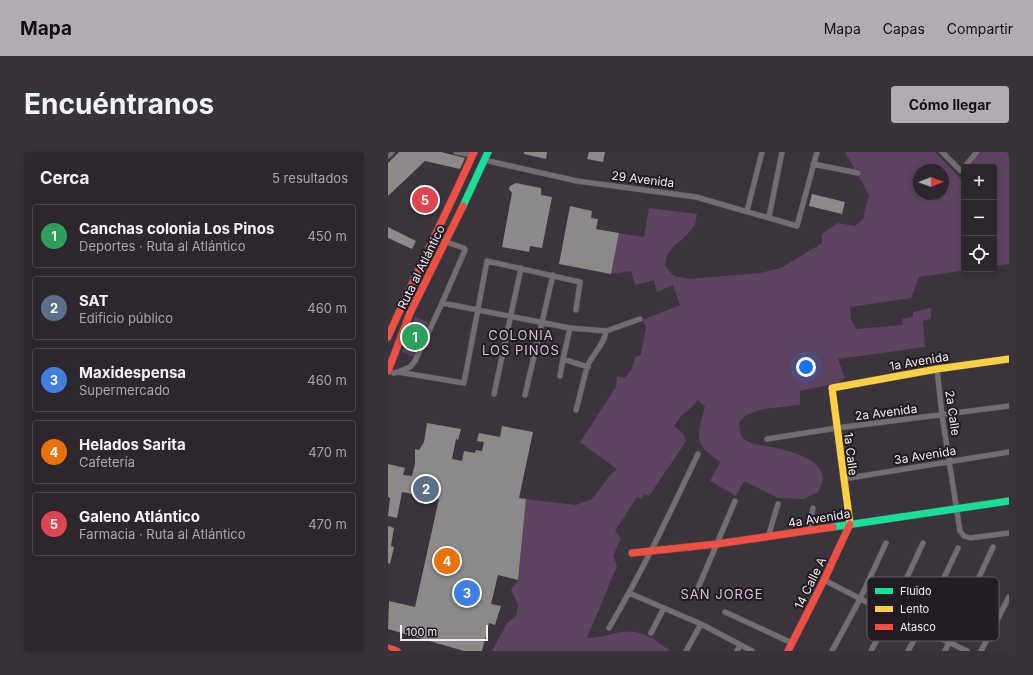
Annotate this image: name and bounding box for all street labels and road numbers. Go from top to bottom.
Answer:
street label: 29 Avenida [611,168,675,190]
street label: Ruta al Atlántico [394,223,448,311]
street label: 1a Avenida [888,348,950,374]
street label: 2a Calle [942,389,964,437]
street label: 2a Avenida [854,401,918,423]
street label: 1a Calle [841,432,861,476]
street label: 3a Avenida [893,443,957,467]
street label: 4a Avenida [787,506,851,530]
street label: 14 Calle A [791,555,829,611]

